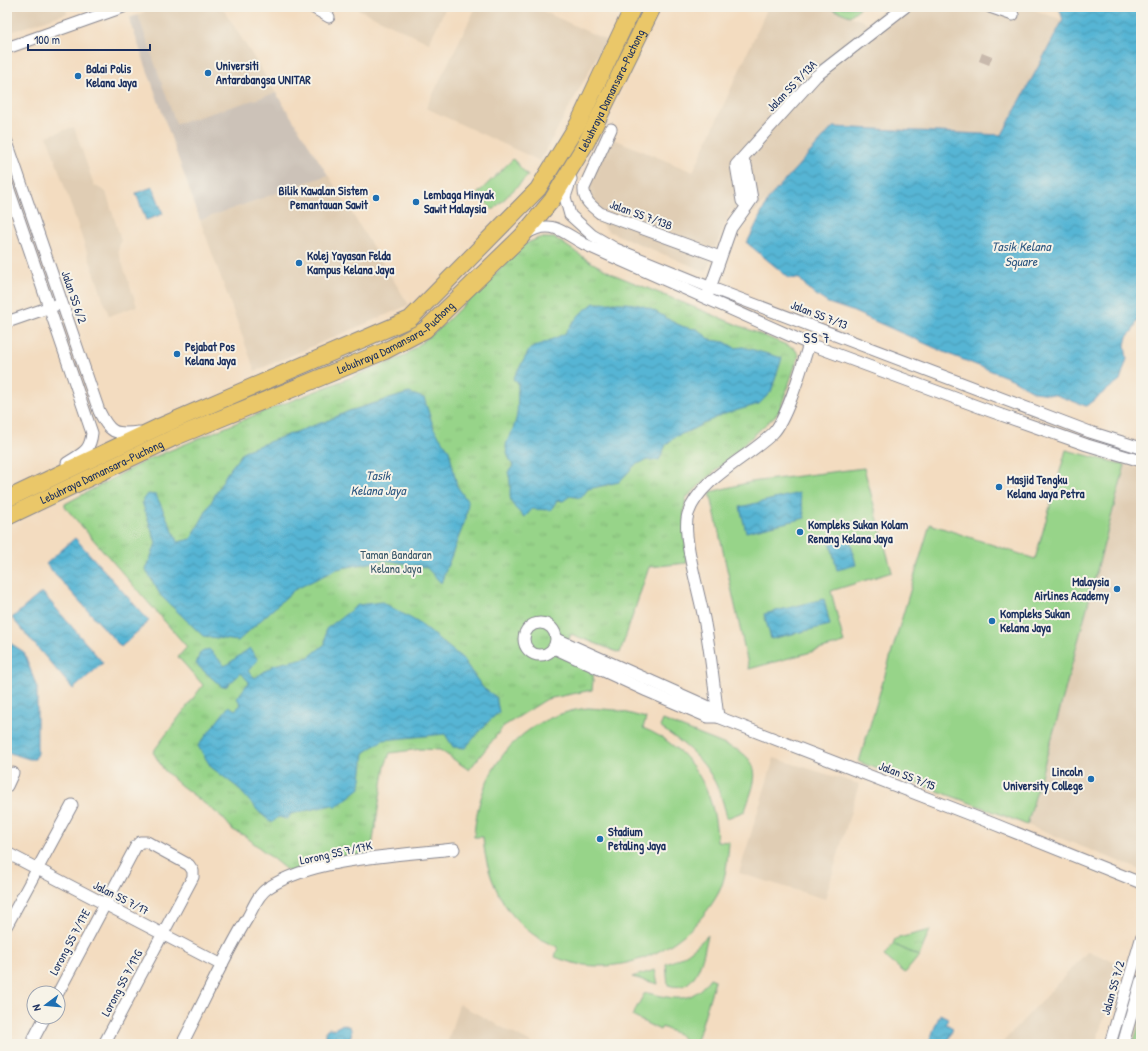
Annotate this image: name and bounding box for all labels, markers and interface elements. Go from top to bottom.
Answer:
scale bar [28,26,150,52]
street label: Lebuhraya Damansara–Puchong [574,26,649,155]
text: 100 m [34,31,60,48]
street label: Jalan SS 7/13A [763,56,821,115]
place label: Universiti Antarabangsa UNITAR [216,57,311,89]
place label: Balai Polis Kelana Jaya [86,60,137,92]
marker: Universiti Antarabangsa UNITAR [203,68,213,78]
marker: Balai Polis Kelana Jaya [73,71,83,81]
place label: Bilik Kawalan Sistem Pemantauan Sawit [278,182,369,213]
place label: Lembaga Minyak Sawit Malaysia [424,186,494,218]
marker: Bilik Kawalan Sistem Pemantauan Sawit [371,193,381,203]
street label: Jalan SS 7/13B [607,195,675,234]
marker: Lembaga Minyak Sawit Malaysia [411,197,421,207]
water label: Tasik Kelana Square [992,237,1052,271]
place label: Kolej Yayasan Felda Kampus Kelana Jaya [307,247,395,279]
marker: Kolej Yayasan Felda Kampus Kelana Jaya [294,258,304,268]
street label: Jalan SS 6/2 [58,268,92,326]
street label: Jalan SS 7/13 [788,296,850,333]
street label: Lebuhraya Damansara–Puchong [334,297,458,378]
district label: SS 7 [803,328,831,347]
place label: Pejabat Pos Kelana Jaya [185,338,236,370]
marker: Pejabat Pos Kelana Jaya [172,349,182,359]
street label: Lebuhraya Damansara–Puchong [37,435,166,508]
water label: Tasik Kelana Jaya [351,466,407,499]
place label: Masjid Tengku Kelana Jaya Petra [1007,471,1085,503]
marker: Masjid Tengku Kelana Jaya Petra [994,482,1004,492]
place label: Kompleks Sukan Kolam Renang Kelana Jaya [808,516,908,548]
marker: Kompleks Sukan Kolam Renang Kelana Jaya [795,527,805,537]
park label: Taman Bandaran Kelana Jaya [360,546,432,577]
place label: Malaysia Airlines Academy [1034,573,1109,605]
marker: Malaysia Airlines Academy [1112,584,1122,594]
place label: Kompleks Sukan Kelana Jaya [1000,605,1071,637]
marker: Kompleks Sukan Kelana Jaya [987,616,997,626]
street label: Jalan SS 7/15 [876,757,938,794]
place label: Lincoln University College [1003,763,1084,795]
marker: Lincoln University College [1086,774,1096,784]
place label: Stadium Petaling Jaya [608,823,666,855]
marker: Stadium Petaling Jaya [595,834,605,844]
street label: Lorong SS 7/17K [298,836,374,868]
street label: Jalan SS 7/17 [90,876,152,919]
street label: Lorong SS 7/17E [45,905,94,978]
street label: Lorong SS 7/17G [97,946,146,1019]
street label: Jalan SS 7/2 [1097,958,1128,1017]
north arrow [26,985,66,1025]
text: N [29,1003,44,1013]

